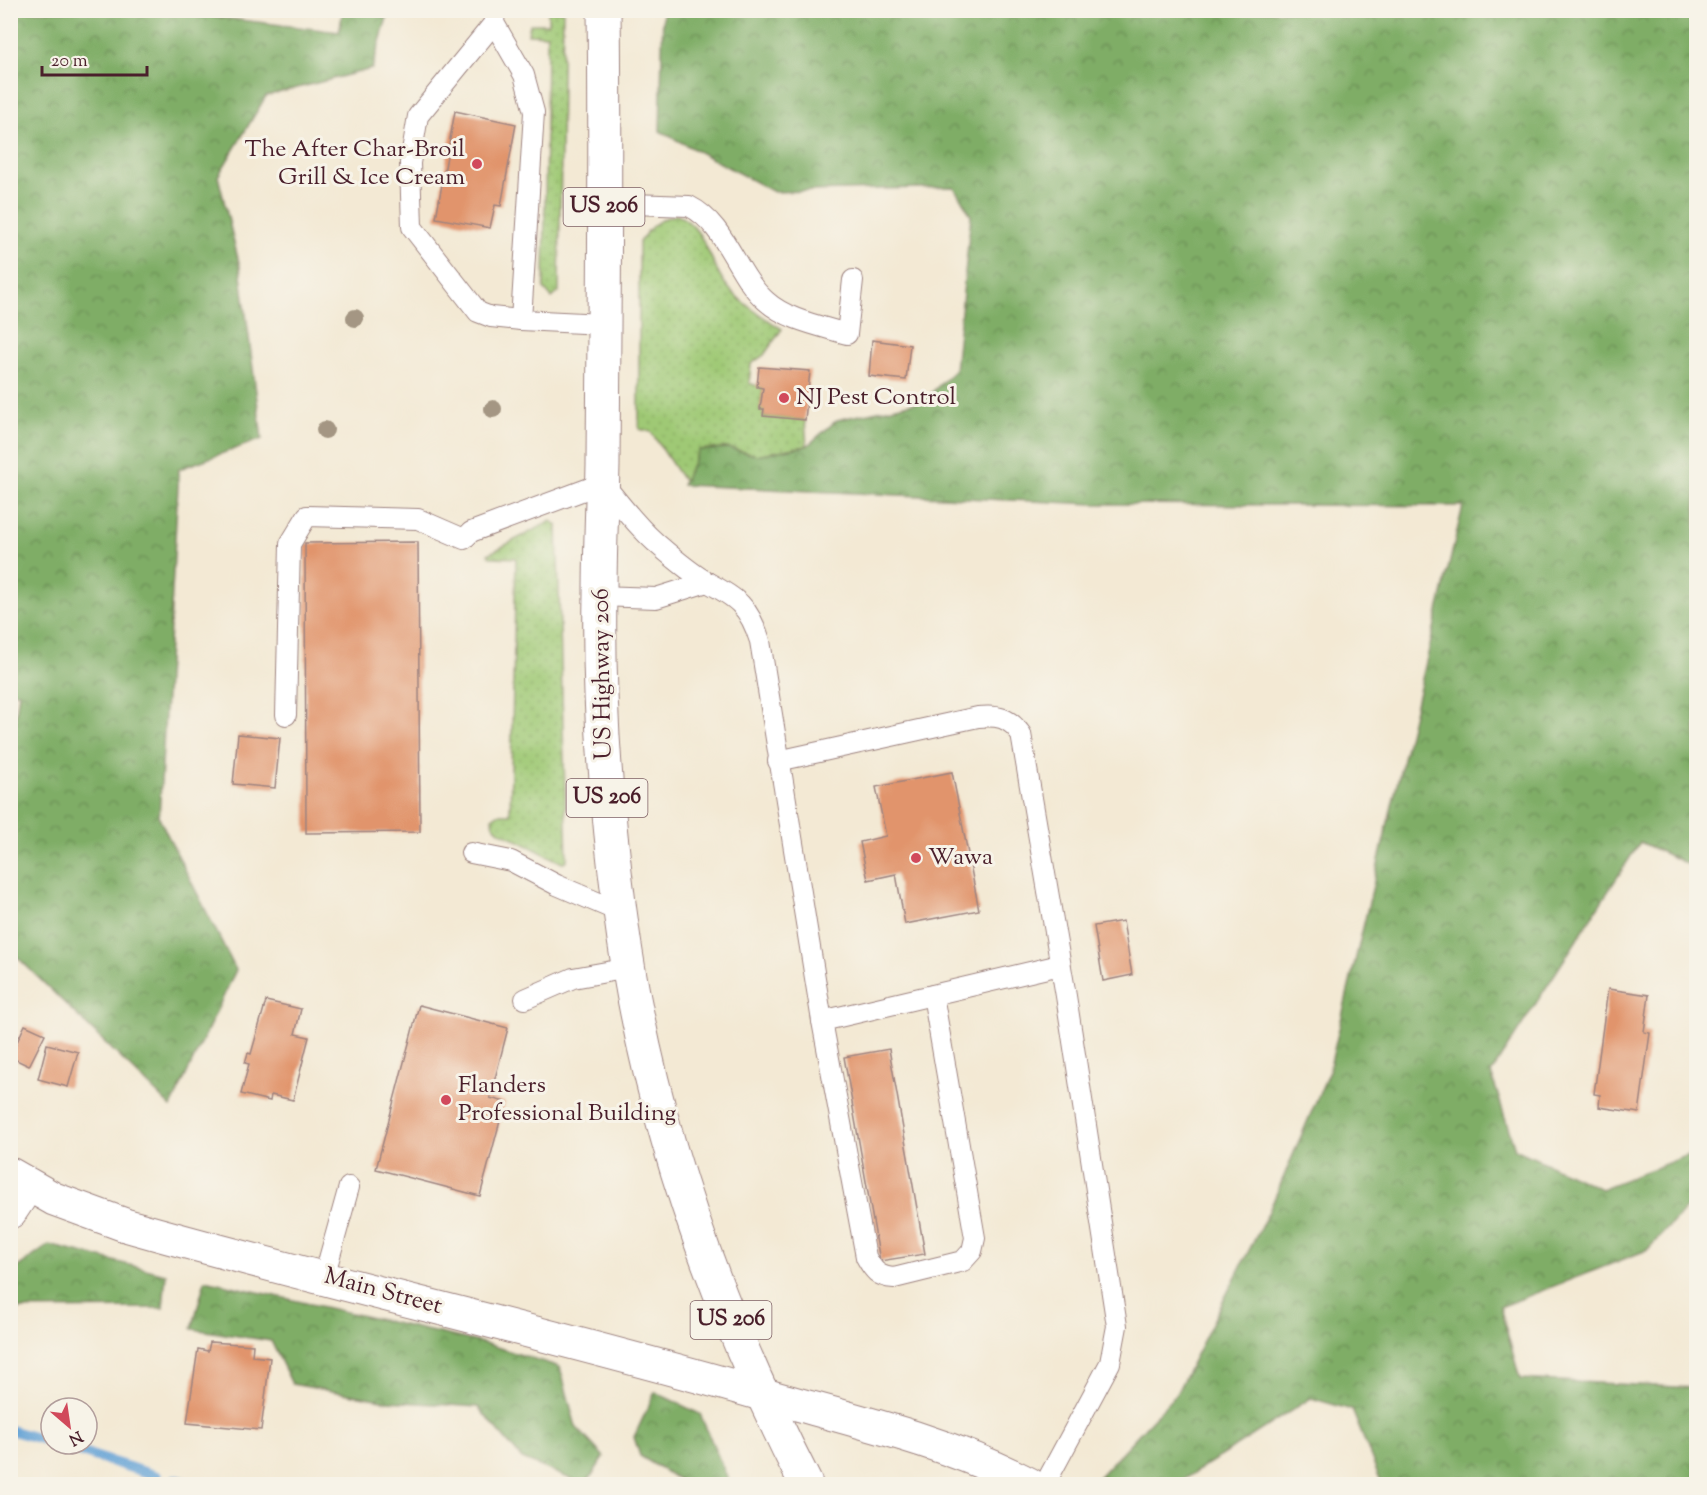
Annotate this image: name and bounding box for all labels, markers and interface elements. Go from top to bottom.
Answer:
scale bar [42,39,147,77]
text: 20 m [51,49,88,75]
place label: The After Char-Broil Grill & Ice Cream [245,133,465,195]
marker: The After Char-Broil Grill & Ice Cream [470,157,484,171]
road number: US 206 [564,188,644,226]
place label: NJ Pest Control [796,381,957,415]
marker: NJ Pest Control [777,391,791,405]
street label: US Highway 206 [585,588,621,760]
road number: US 206 [566,779,648,817]
place label: Wawa [928,841,993,875]
marker: Wawa [909,851,923,865]
place label: Flanders Professional Building [458,1069,677,1131]
marker: Flanders Professional Building [439,1093,453,1107]
street label: Main Street [320,1260,446,1324]
road number: US 206 [690,1301,771,1339]
north arrow [39,1396,99,1456]
text: N [64,1424,86,1450]

